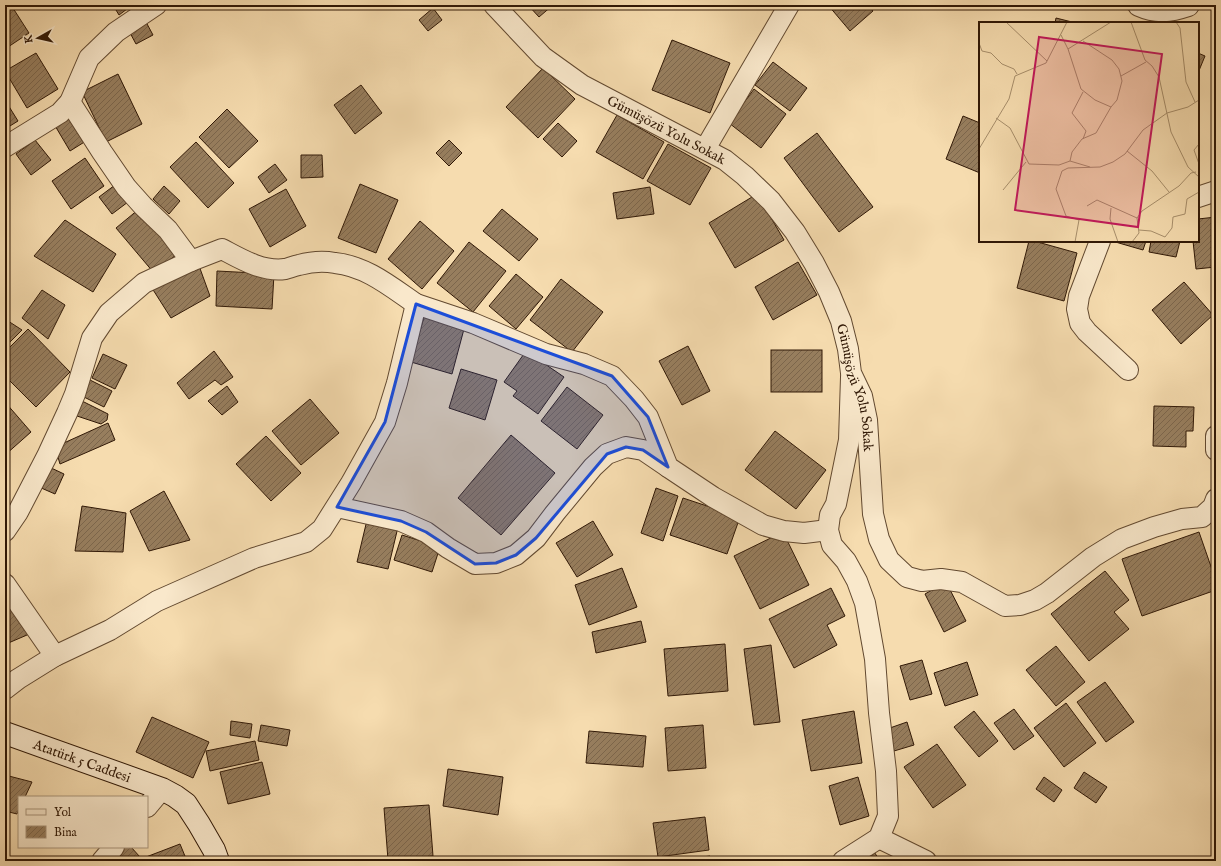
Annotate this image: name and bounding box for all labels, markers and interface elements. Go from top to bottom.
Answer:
north arrow [18,18,58,58]
inset map [979,22,1199,242]
text: K [21,33,37,44]
street label: Gümüşözü Yolu Sokak [604,92,729,169]
street label: Gümüşözü Yolu Sokak [832,322,877,453]
street label: Atatürk 5 Caddesi [30,735,133,787]
legend [18,796,148,848]
text: Yol [54,805,72,820]
text: Bina [54,825,78,840]

